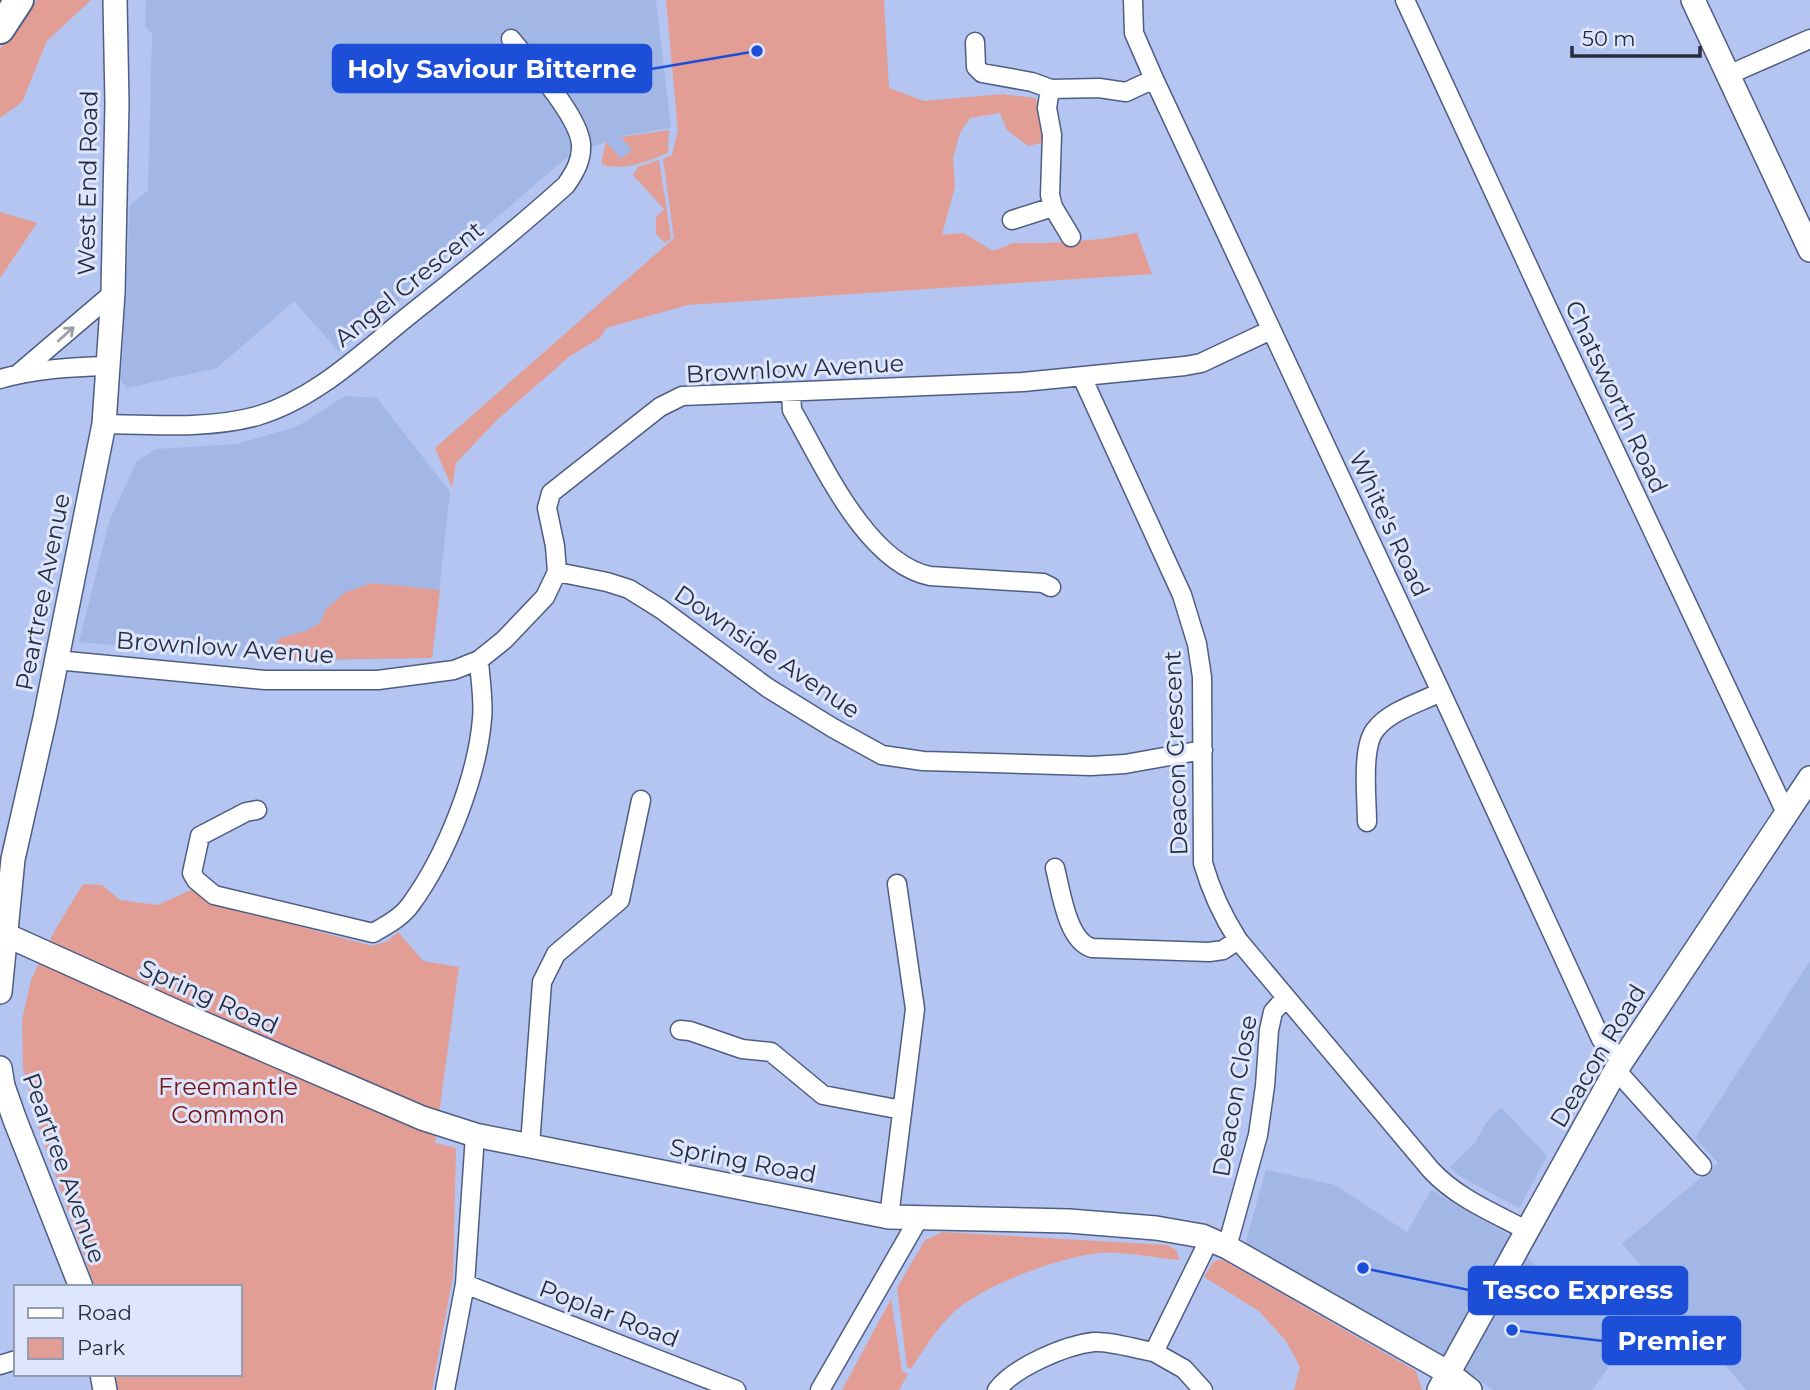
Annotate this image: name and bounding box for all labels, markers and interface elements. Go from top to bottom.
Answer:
scale bar [1572,14,1700,58]
text: 50 m [1582,26,1636,51]
callout: Holy Saviour Bitterne [333,45,651,92]
text: Holy Saviour Bitterne [347,53,637,85]
street label: West End Road [71,90,104,276]
street label: Angel Crescent [328,214,489,353]
street label: Chatsworth Road [1559,296,1674,498]
one-way arrow [57,326,75,342]
street label: Brownlow Avenue [685,348,905,389]
street label: White's Road [1343,446,1436,601]
street label: Peartree Avenue [9,491,76,693]
street label: Downside Avenue [669,579,866,724]
street label: Brownlow Avenue [115,625,335,670]
street label: Deacon Crescent [1157,650,1194,856]
street label: Spring Road [135,953,283,1040]
street label: Deacon Road [1543,979,1652,1133]
street label: Deacon Close [1206,1013,1263,1179]
street label: Peartree Avenue [17,1069,112,1267]
park label: Freemantle Common [158,1072,298,1129]
street label: Spring Road [667,1132,819,1189]
callout: Tesco Express [1469,1267,1687,1314]
street label: Poplar Road [535,1274,683,1354]
text: Tesco Express [1483,1274,1673,1306]
legend [14,1285,242,1376]
text: Road [77,1300,132,1325]
callout: Premier [1603,1317,1740,1364]
text: Premier [1618,1325,1726,1357]
text: Park [77,1335,125,1360]

